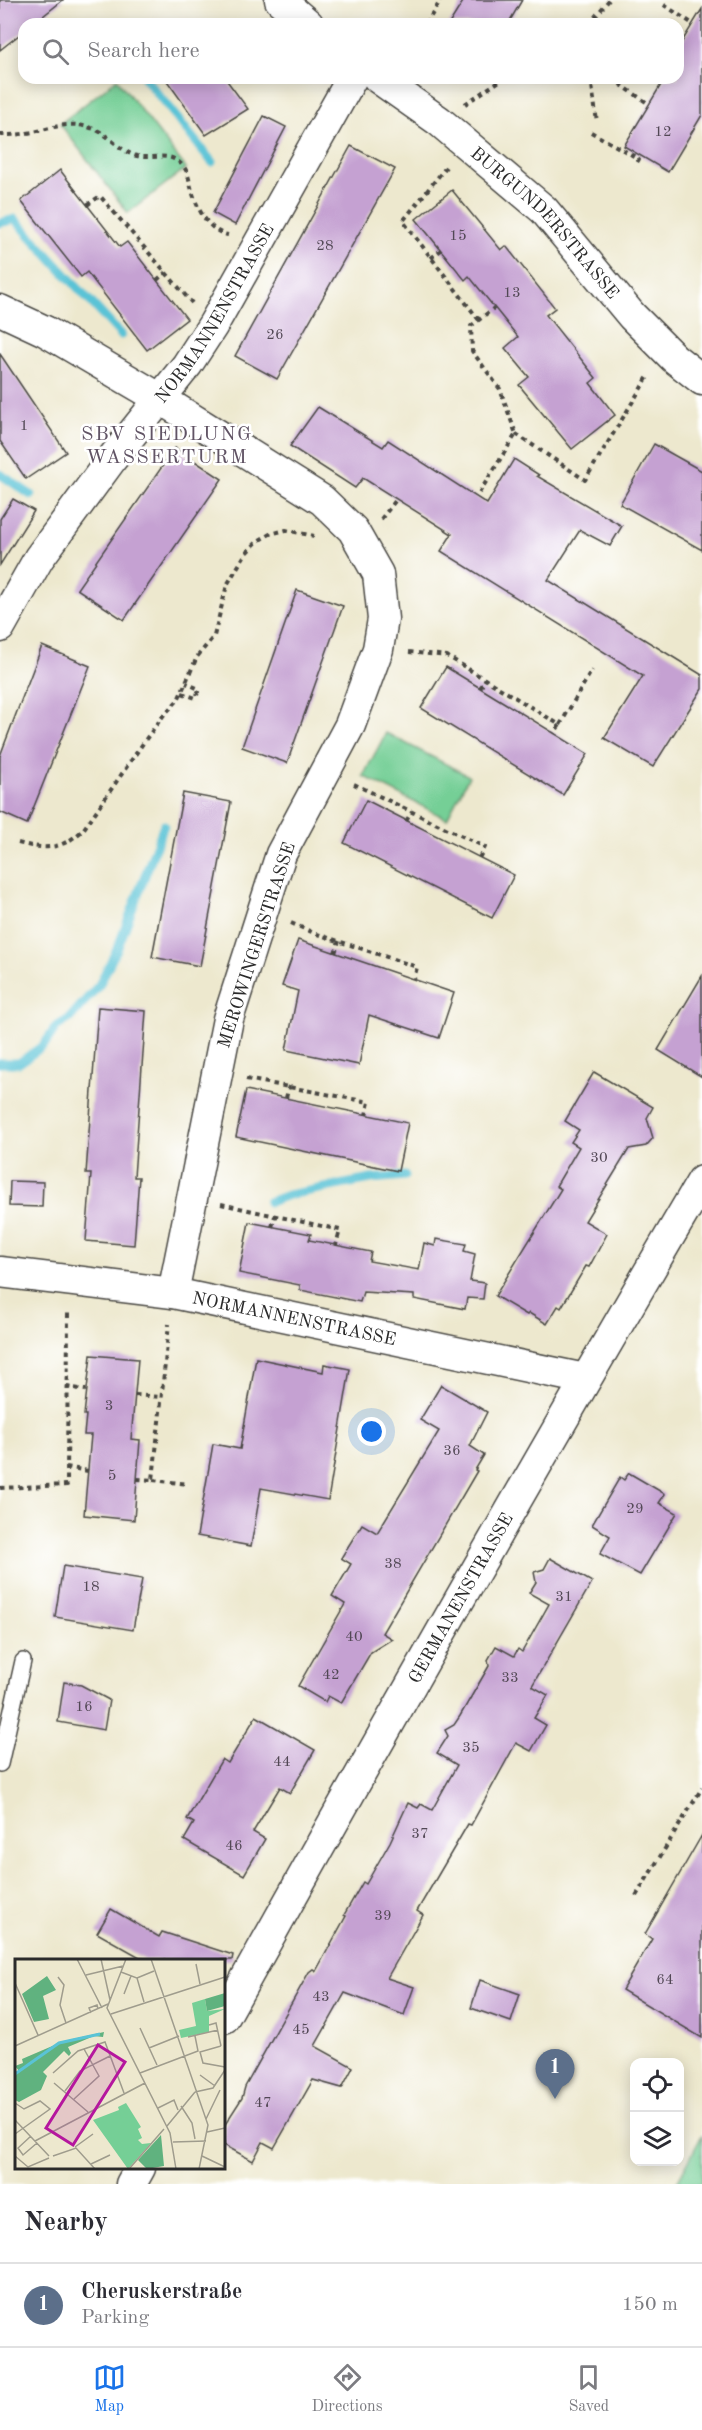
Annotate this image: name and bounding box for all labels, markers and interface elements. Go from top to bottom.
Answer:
search box [18,18,684,84]
icon: search [39,35,72,68]
text: Search here [87,40,200,62]
house number: 12 [654,125,672,140]
street label: BURGUNDERSTRASSE [467,144,622,303]
street label: NORMANNENSTRASSE [152,221,278,407]
house number: 15 [449,229,467,244]
house number: 28 [316,239,334,254]
house number: 13 [503,286,521,301]
house number: 26 [266,328,284,343]
house number: 1 [20,419,28,434]
district label: SBV SIEDLUNG WASSERTURM [81,425,253,468]
street label: MEROWINGERSTRASSE [215,840,299,1051]
house number: 30 [590,1151,608,1166]
street label: NORMANNENSTRASSE [190,1289,397,1349]
house number: 3 [105,1399,113,1414]
your location [357,1417,386,1446]
house number: 36 [443,1444,461,1459]
house number: 5 [108,1469,116,1484]
house number: 29 [626,1502,644,1517]
street label: GERMANENSTRASSE [406,1510,517,1687]
house number: 38 [384,1557,402,1572]
house number: 18 [82,1580,100,1595]
house number: 31 [555,1590,573,1605]
house number: 40 [345,1630,363,1645]
house number: 42 [322,1668,340,1683]
house number: 33 [501,1671,519,1686]
house number: 16 [75,1700,93,1715]
house number: 35 [462,1741,480,1756]
house number: 44 [273,1755,291,1770]
house number: 37 [411,1827,429,1842]
house number: 46 [225,1839,243,1854]
house number: 39 [374,1909,392,1924]
inset map [15,1959,225,2169]
house number: 64 [656,1973,674,1988]
house number: 43 [312,1990,330,2005]
house number: 45 [292,2023,310,2038]
pin: 1 [536,2050,574,2099]
map controls [630,2058,684,2166]
button: locate [630,2058,684,2112]
house number: 47 [254,2096,272,2111]
button: layers [630,2112,684,2166]
text: Nearby [24,2210,108,2236]
text: Cheruskerstraße [81,2281,242,2303]
text: 1 [38,2295,49,2315]
text: 150 m [622,2295,678,2315]
text: Parking [81,2308,149,2328]
tab: Map [93,2361,126,2417]
tab: Directions [312,2361,383,2417]
tab: Saved [568,2361,609,2417]

